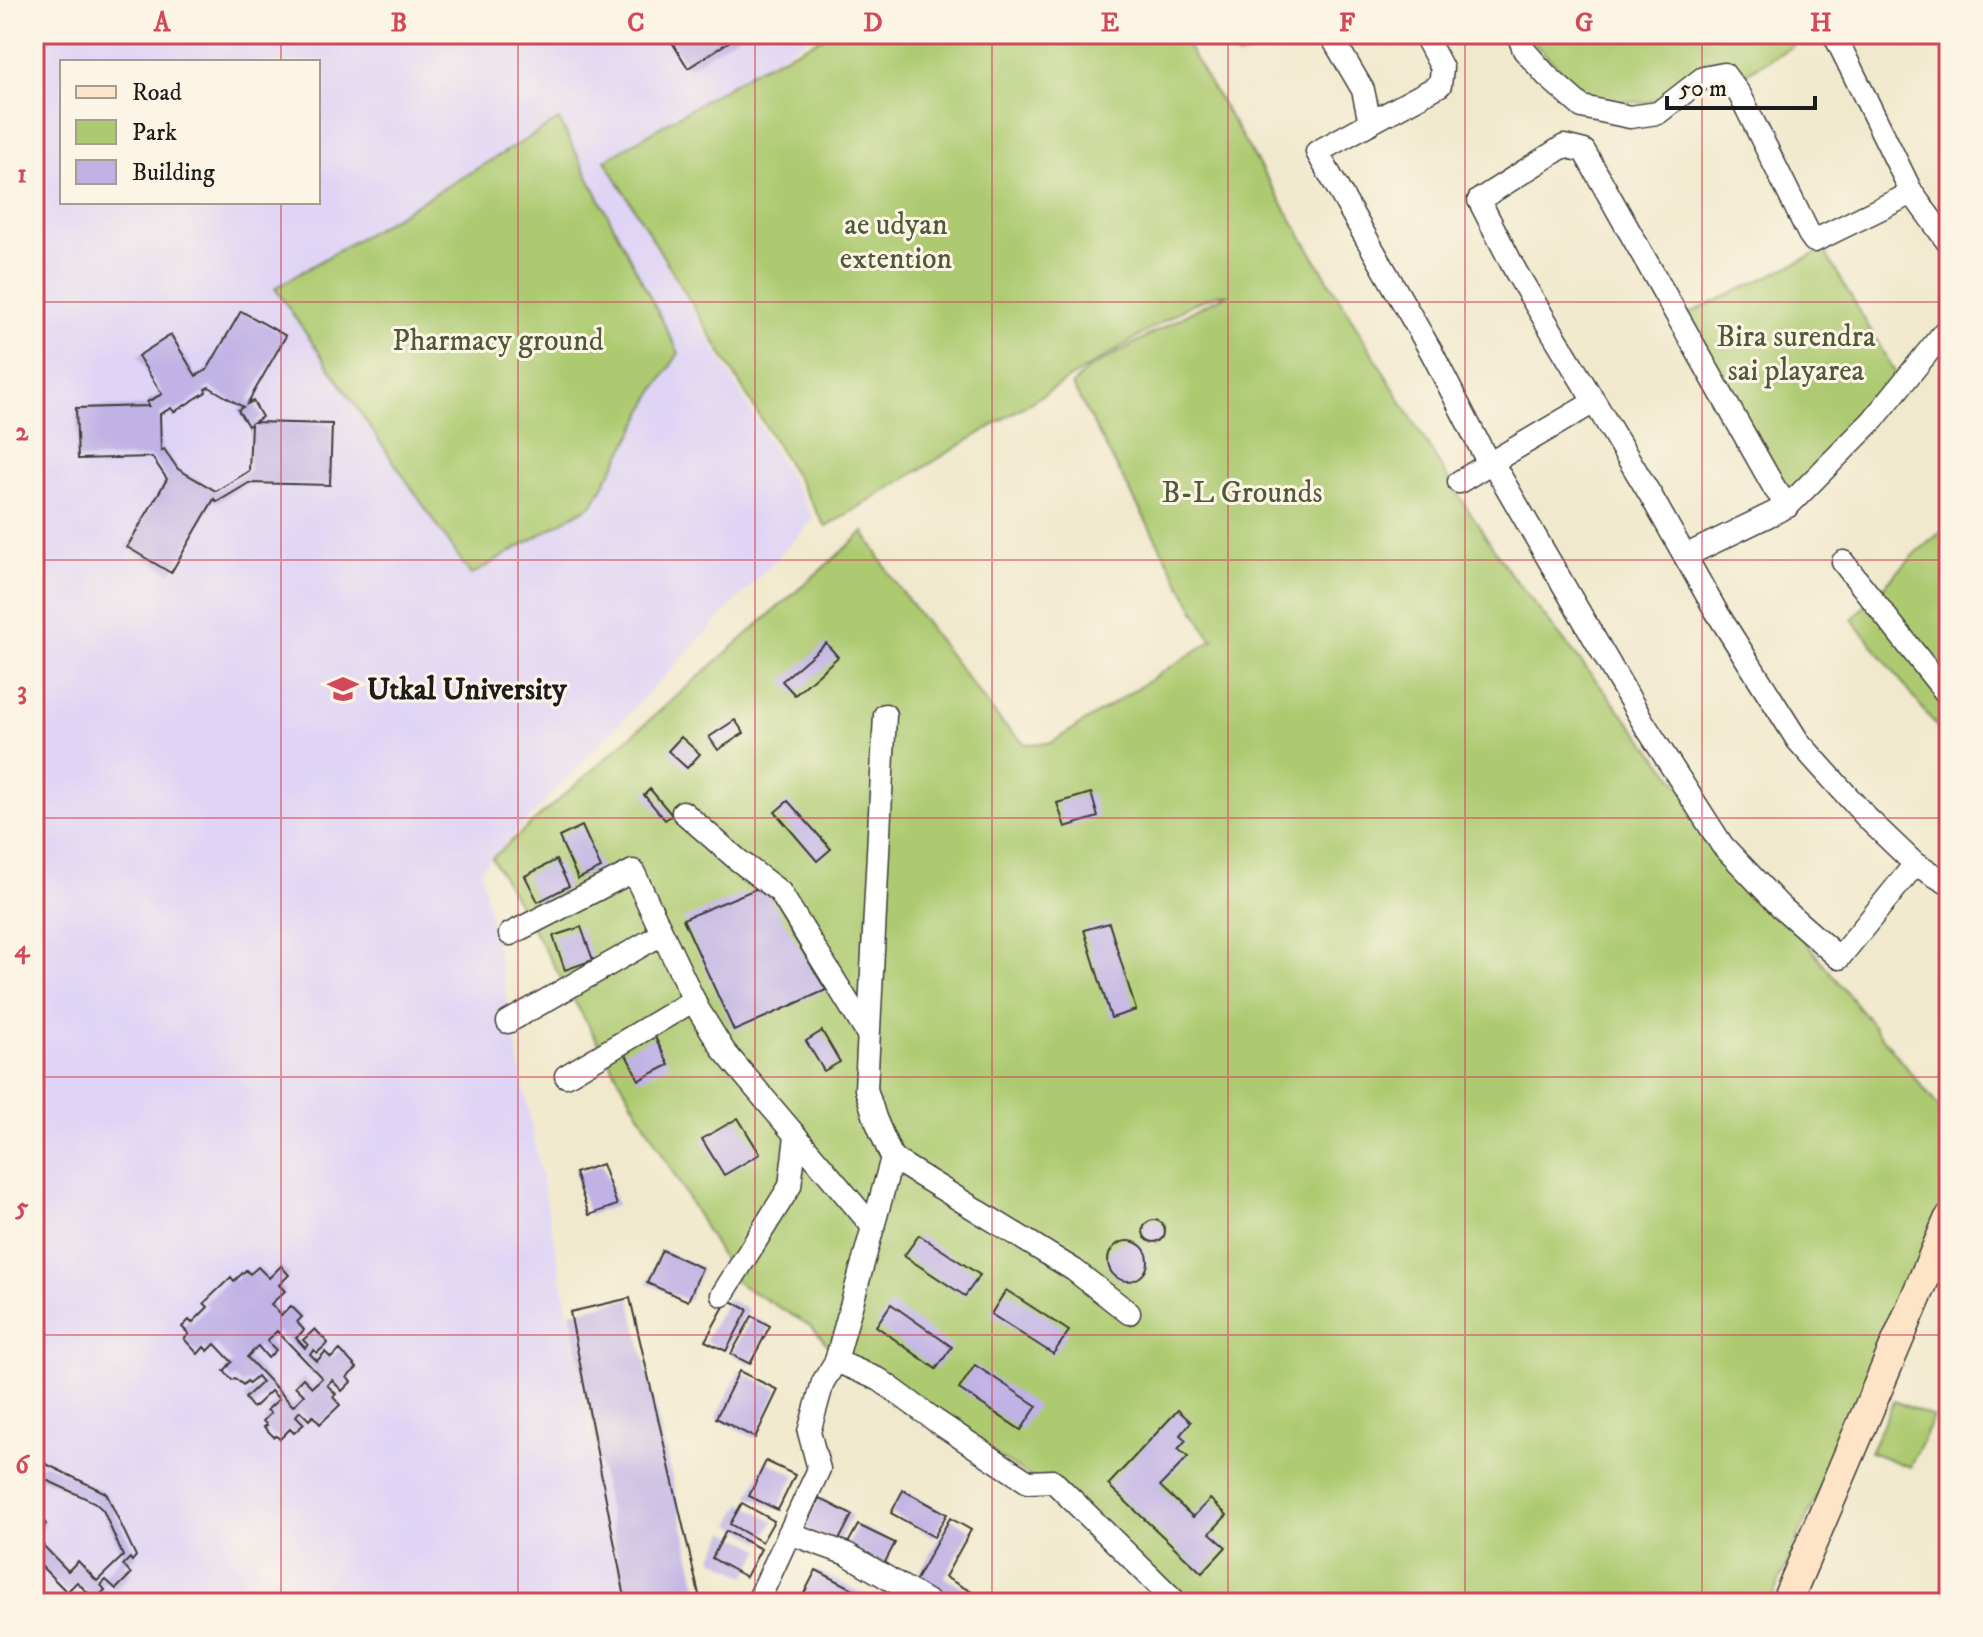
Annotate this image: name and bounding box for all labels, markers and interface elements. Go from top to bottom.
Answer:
text: A [153,7,172,40]
text: B [391,7,407,40]
text: C [627,7,645,40]
text: D [863,7,883,40]
text: E [1101,7,1119,40]
text: F [1339,7,1356,40]
text: G [1575,7,1593,40]
text: H [1810,7,1832,40]
legend [60,60,320,204]
scale bar [1667,60,1815,110]
text: 50 m [1679,74,1727,104]
text: Road [132,78,182,108]
text: Park [132,118,177,148]
text: 1 [17,158,27,191]
text: Building [132,158,215,188]
park label: ae udyan extention [840,207,952,278]
park label: Bira surendra sai playarea [1716,319,1876,390]
park label: Pharmacy ground [392,323,604,360]
text: 2 [16,416,30,449]
park label: B-L Grounds [1161,475,1323,512]
school or university icon: Utkal University [326,672,360,706]
place label: Utkal University [367,672,567,709]
text: 3 [17,675,27,708]
text: 4 [15,933,31,966]
text: 5 [15,1191,29,1224]
text: 6 [15,1449,30,1482]

